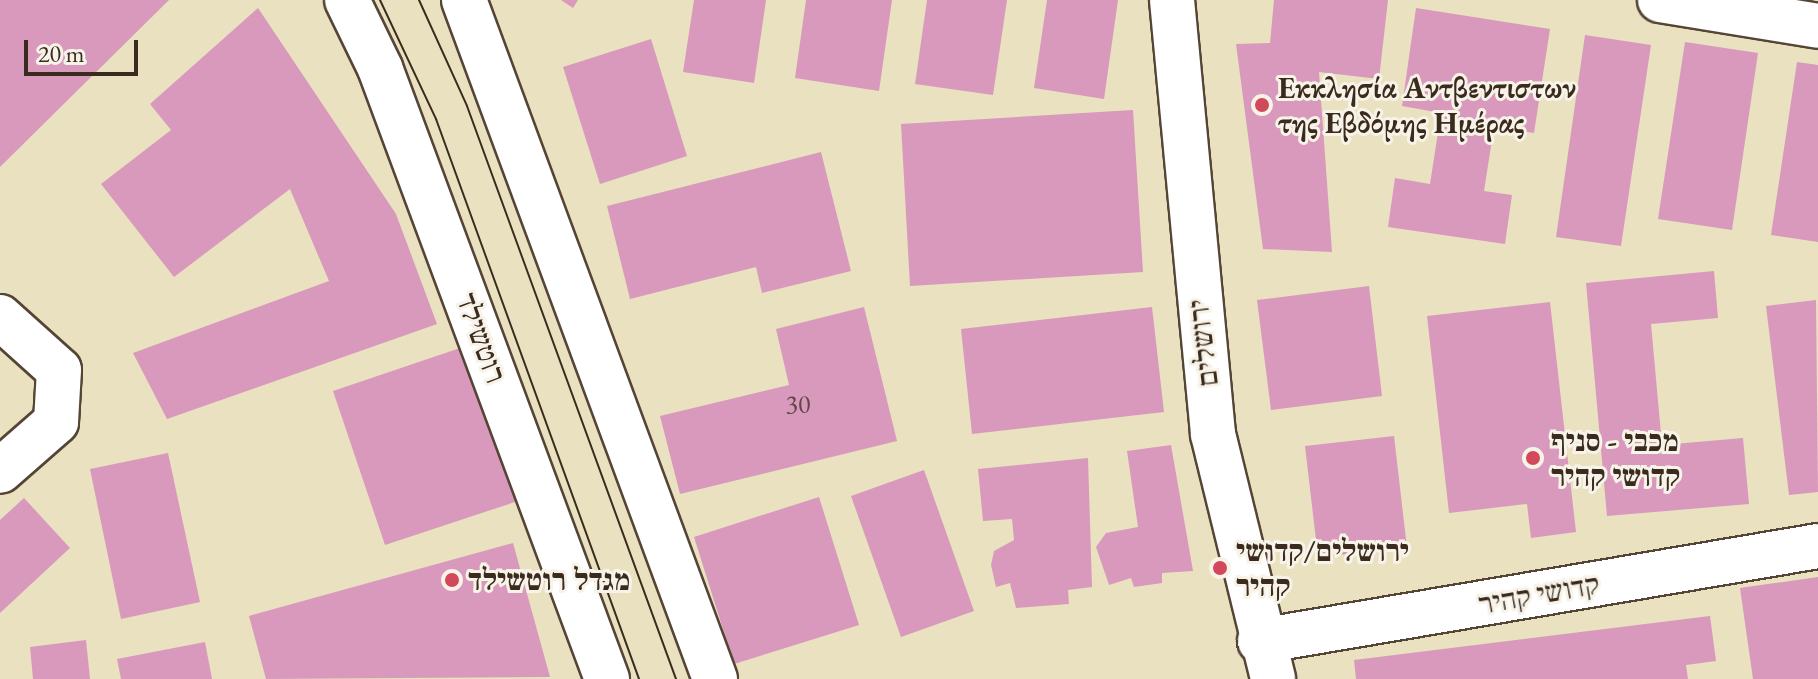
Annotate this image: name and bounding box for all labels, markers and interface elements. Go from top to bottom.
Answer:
scale bar [28,24,142,74]
text: 20 m [38,38,85,69]
place label: Εκκλησία Αντβεντιστων της Εβδόμης Ημέρας [1278,70,1576,140]
marker: Εκκλησία Αντβεντιστων της Εβδόμης Ημέρας [1253,96,1271,114]
street label: רוטשילד [448,288,514,388]
street label: ירושלים [1180,297,1226,389]
house number: 30 [786,389,810,421]
place label: מכבי - סניף קדושי קהיר [1551,423,1680,494]
marker: מכבי - סניף קדושי קהיר [1522,447,1544,469]
place label: ירושלים/קדושי קהיר [1236,533,1409,604]
marker: ירושלים/קדושי קהיר [1211,559,1229,577]
place label: מגדל רוטשילד [468,562,630,598]
street label: קדושי קהיר [1476,566,1602,622]
marker: מגדל רוטשילד [443,571,461,589]

